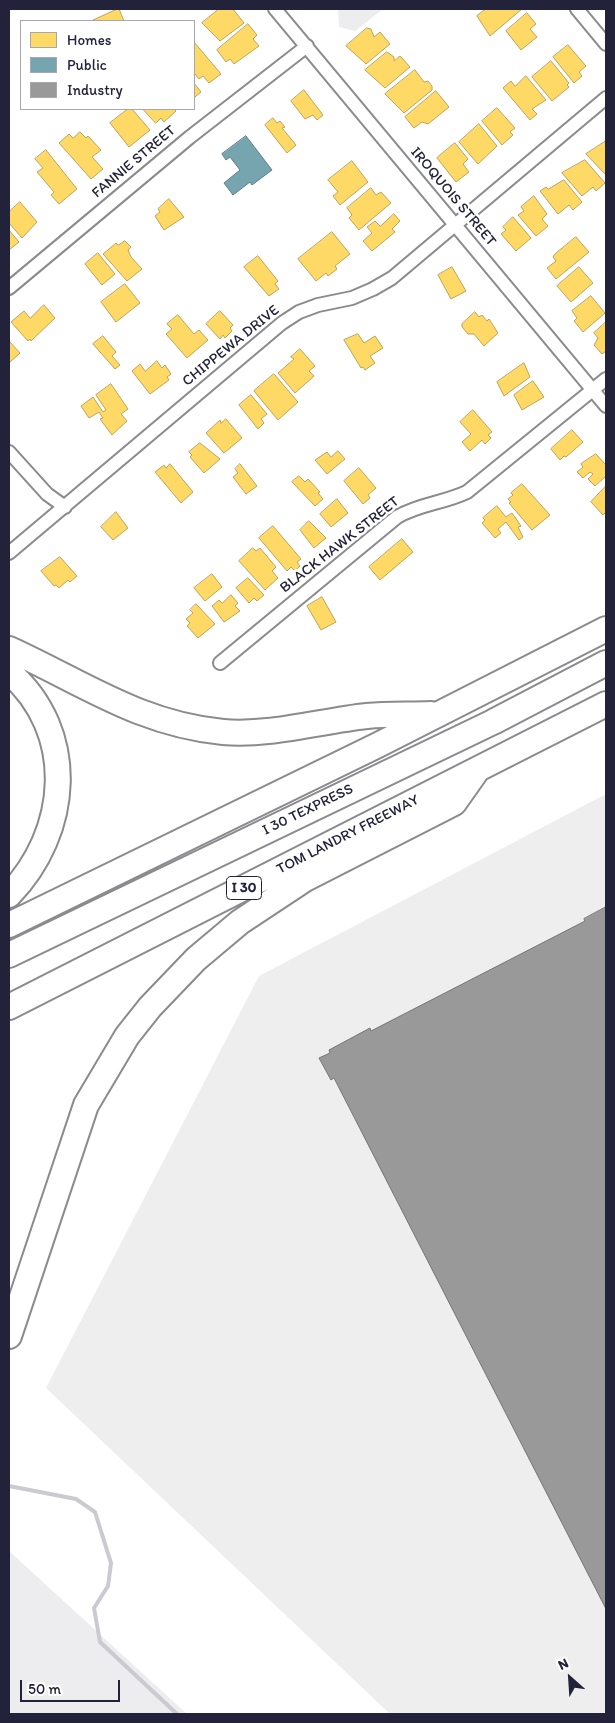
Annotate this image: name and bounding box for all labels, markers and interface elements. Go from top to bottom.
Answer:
legend [20,20,195,110]
text: Homes [67,31,111,49]
text: Public [67,56,107,74]
text: Industry [67,81,123,99]
street label: FANNIE STREET [88,122,180,202]
street label: IROQUOIS STREET [406,144,500,250]
street label: CHIPPEWA DRIVE [179,301,283,391]
street label: BLACK HAWK STREET [277,493,403,597]
street label: I 30 TEXPRESS [260,780,356,840]
street label: TOM LANDRY FREEWAY [274,791,422,879]
road number: I 30 [226,876,262,900]
north arrow [545,1653,595,1703]
text: N [555,1654,571,1674]
scale bar [22,1670,122,1702]
text: 50 m [28,1680,61,1698]

